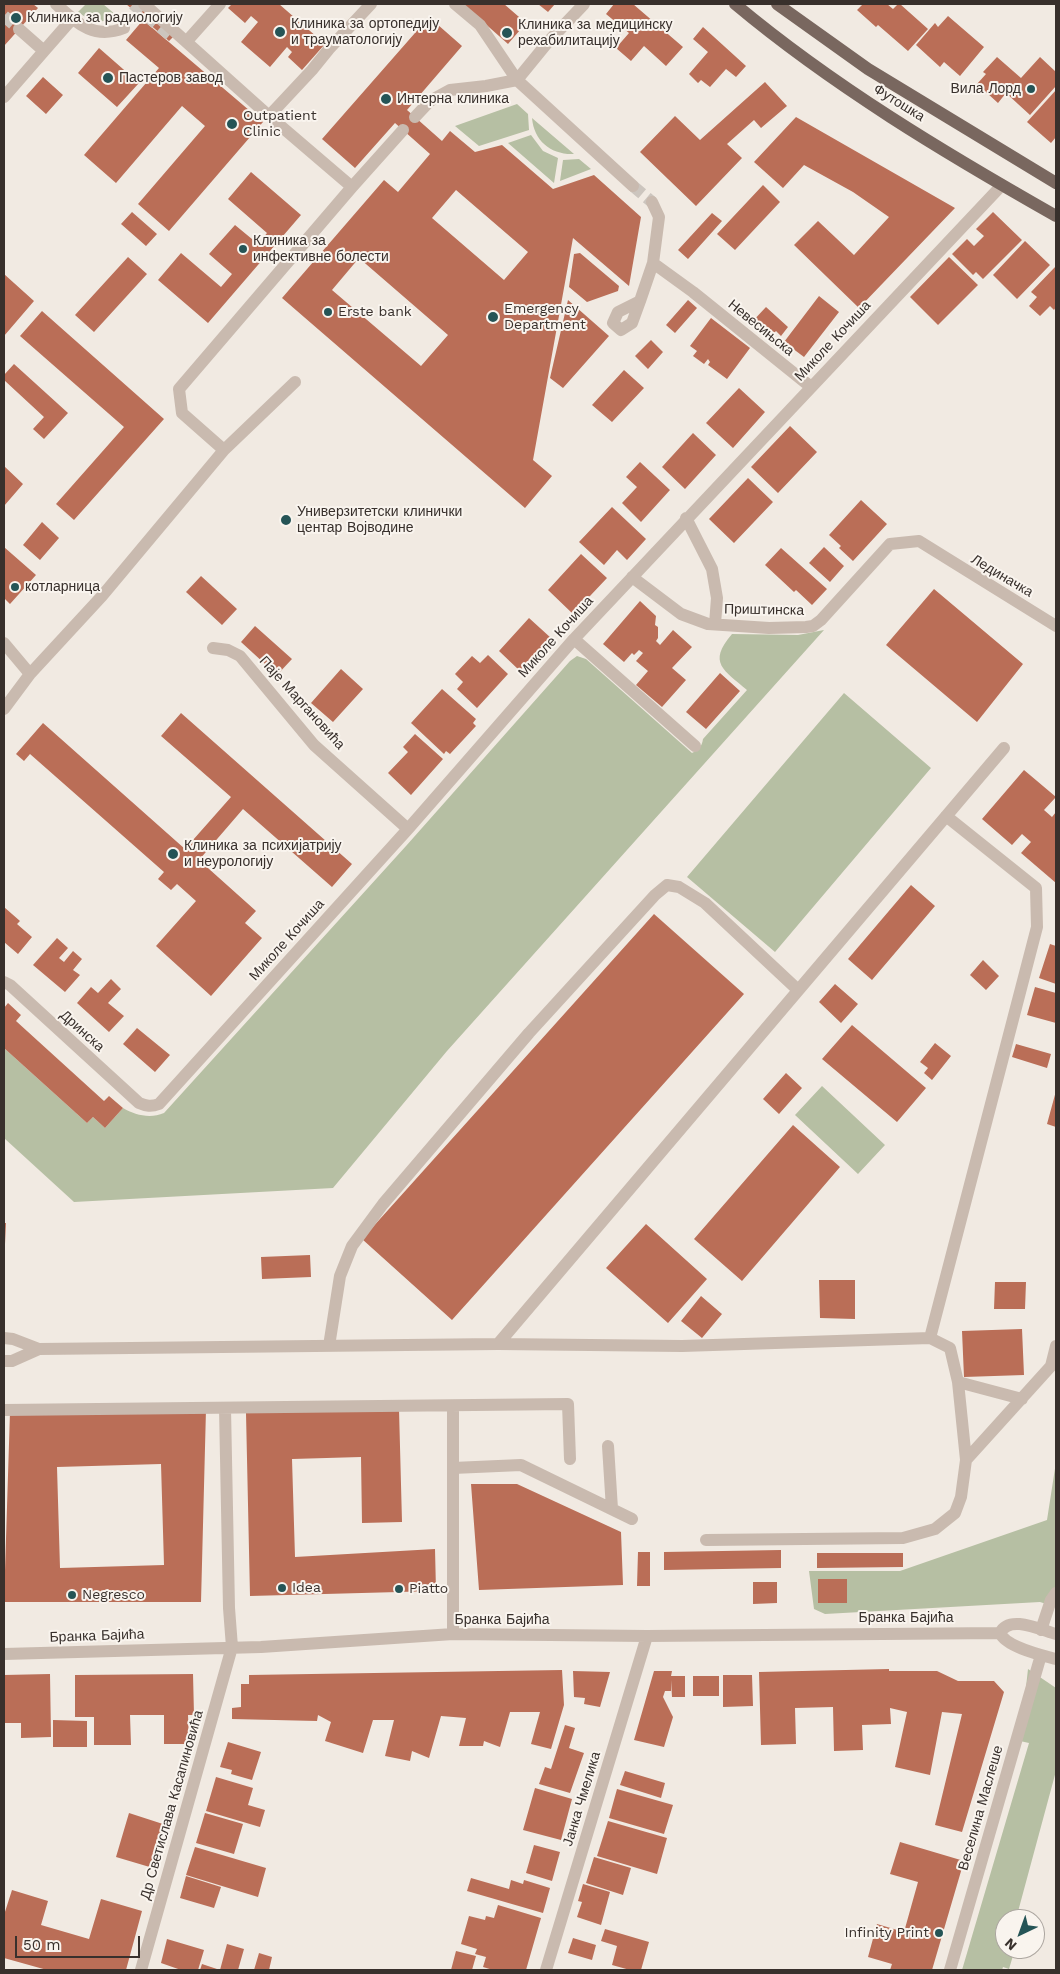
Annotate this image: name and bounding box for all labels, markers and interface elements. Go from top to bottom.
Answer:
place label: Клиника за радиологију [27,10,183,26]
marker: Клиника за радиологију [9,11,23,25]
place label: Клиника за ортопедију и трауматологију [291,16,439,48]
place label: Клиника за медицинску рехабилитацију [518,17,673,49]
marker: Клиника за ортопедију и трауматологију [273,25,287,39]
marker: Клиника за медицинску рехабилитацију [500,26,514,40]
place label: Пастеров завод [119,70,223,86]
marker: Пастеров завод [101,71,115,85]
street label: Футошка [870,81,928,125]
place label: Вила Лорд [951,81,1021,97]
marker: Вила Лорд [1025,83,1037,95]
place label: Интерна клиника [397,91,509,107]
marker: Интерна клиника [379,92,393,106]
place label: Outpatient Clinic [243,108,316,140]
marker: Outpatient Clinic [225,117,239,131]
place label: Клиника за инфективне болести [253,233,389,266]
marker: Клиника за инфективне болести [237,243,249,255]
street label: Невесињска [724,296,798,360]
street label: Миколе Кочиша [791,297,875,385]
place label: Emergency Department [504,301,586,334]
place label: Erste bank [338,304,412,320]
marker: Erste bank [322,306,334,318]
marker: Emergency Department [486,310,500,324]
place label: Универзитетски клинички центар Војводине [297,504,462,536]
marker: Универзитетски клинички центар Војводине [279,513,293,527]
street label: Лединачка [968,551,1036,601]
place label: котларница [25,579,100,595]
marker: котларница [9,581,21,593]
street label: Миколе Кочиша [515,593,597,681]
street label: Приштинска [724,601,804,619]
street label: Паје Маргановића [256,653,348,753]
place label: Клиника за психијатрију и неурологију [184,838,342,870]
marker: Клиника за психијатрију и неурологију [166,847,180,861]
street label: Миколе Кочиша [246,896,328,984]
street label: Дринска [56,1007,108,1055]
place label: Idea [292,1580,321,1596]
place label: Piatto [409,1581,448,1597]
marker: Idea [276,1582,288,1594]
marker: Piatto [393,1583,405,1595]
place label: Negresco [82,1587,145,1603]
marker: Negresco [66,1589,78,1601]
street label: Бранка Бајића [859,1610,953,1626]
street label: Бранка Бајића [455,1612,549,1628]
street label: Бранка Бајића [49,1626,145,1646]
street label: Др Светислава Касапиновића [137,1708,207,1902]
street label: Веселина Маслеше [955,1744,1007,1872]
street label: Јанка Чмелика [560,1750,604,1848]
north arrow [995,1909,1045,1959]
place label: Infinity Print [844,1925,929,1941]
scale bar [18,1926,142,1958]
marker: Infinity Print [933,1927,945,1939]
text: N [1001,1935,1020,1954]
text: 50 m [23,1936,60,1954]

